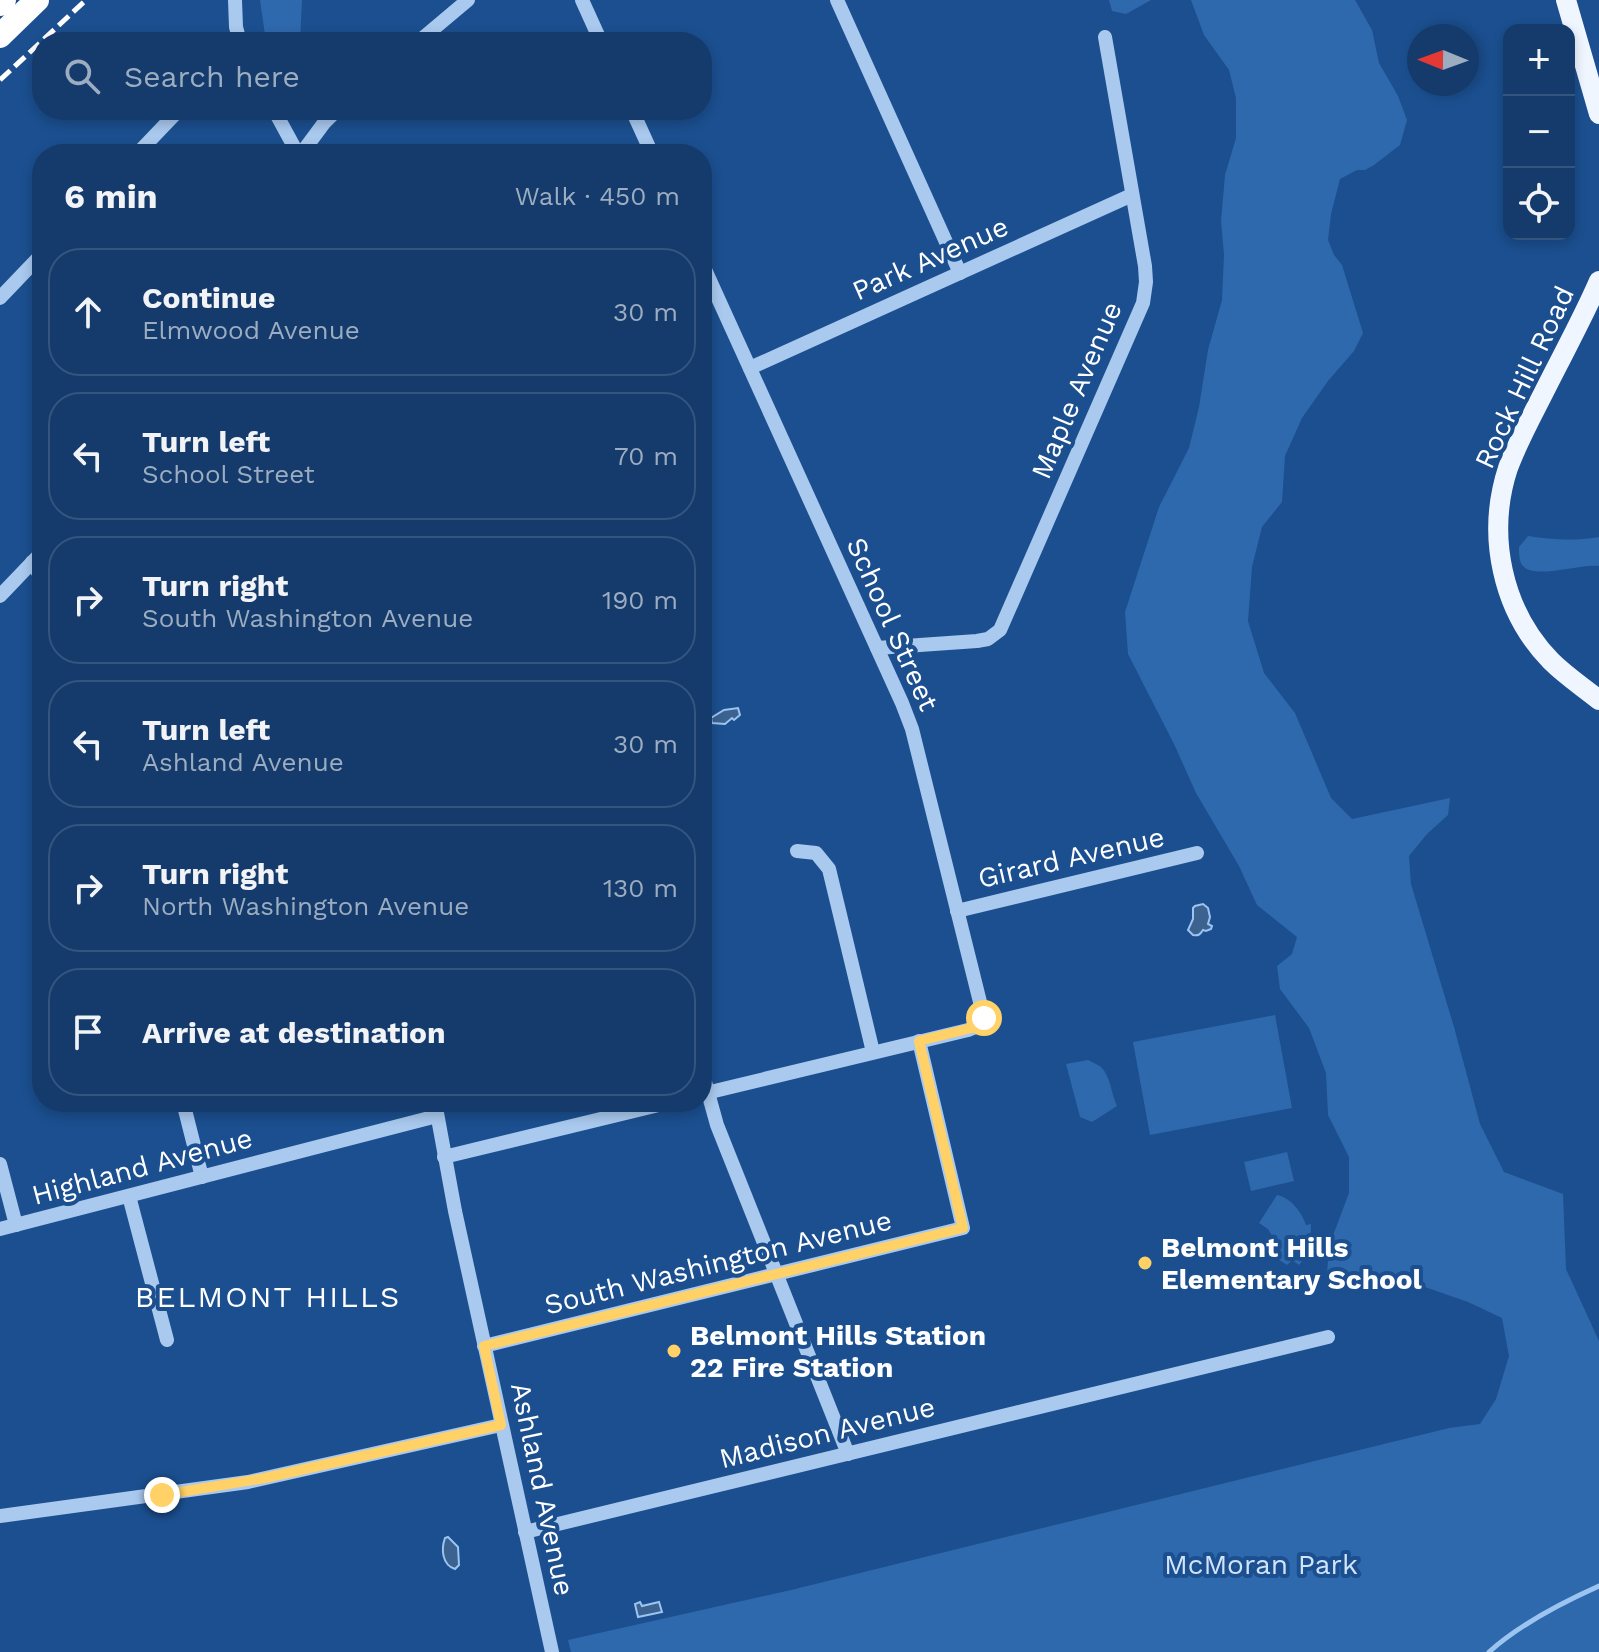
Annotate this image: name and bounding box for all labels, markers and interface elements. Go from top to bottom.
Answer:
north arrow [1407,24,1479,96]
map controls [1503,24,1575,240]
button: + [1503,24,1575,96]
search box [32,32,712,120]
icon: search [60,54,104,98]
text: Search here [124,59,300,94]
button: − [1503,96,1575,168]
button: locate [1503,168,1575,240]
text: 6 min [64,176,158,216]
text: Walk · 450 m [515,181,680,211]
street label: Park Avenue [847,209,1013,308]
text: Continue [142,280,275,315]
street label: Rock Hill Road [1468,281,1581,474]
icon: ahead [66,290,110,334]
text: 30 m [613,297,678,327]
street label: Maple Avenue [1024,297,1129,484]
text: Elmwood Avenue [142,315,360,345]
text: Turn left [142,424,270,459]
icon: left [66,434,110,478]
text: 70 m [614,441,678,471]
text: School Street [142,459,315,489]
street label: School Street [840,533,946,716]
text: Turn right [142,568,288,603]
icon: right [66,578,110,622]
text: 190 m [602,585,678,615]
text: South Washington Avenue [142,603,473,633]
text: Turn left [142,712,270,747]
icon: left [66,722,110,766]
text: 30 m [613,729,678,759]
text: Ashland Avenue [142,747,344,777]
street label: Girard Avenue [975,820,1168,895]
text: Turn right [142,856,288,891]
icon: right [66,866,110,910]
text: 130 m [603,873,678,903]
text: North Washington Avenue [142,891,469,921]
route start [966,1000,1002,1036]
icon: arrive [66,1010,110,1054]
text: Arrive at destination [142,1015,446,1050]
street label: Highland Avenue [28,1121,256,1212]
street label: South Washington Avenue [541,1203,895,1322]
place label: Belmont Hills Elementary School [1161,1231,1423,1296]
marker: Belmont Hills Elementary School [1136,1254,1154,1272]
district label: BELMONT HILLS [135,1279,401,1314]
place label: Belmont Hills Station 22 Fire Station [690,1319,986,1384]
marker: Belmont Hills Station 22 Fire Station [665,1342,683,1360]
street label: Ashland Avenue [504,1379,581,1599]
street label: Madison Avenue [716,1390,938,1475]
route end [144,1477,180,1513]
park label: McMoran Park [1164,1548,1358,1581]

